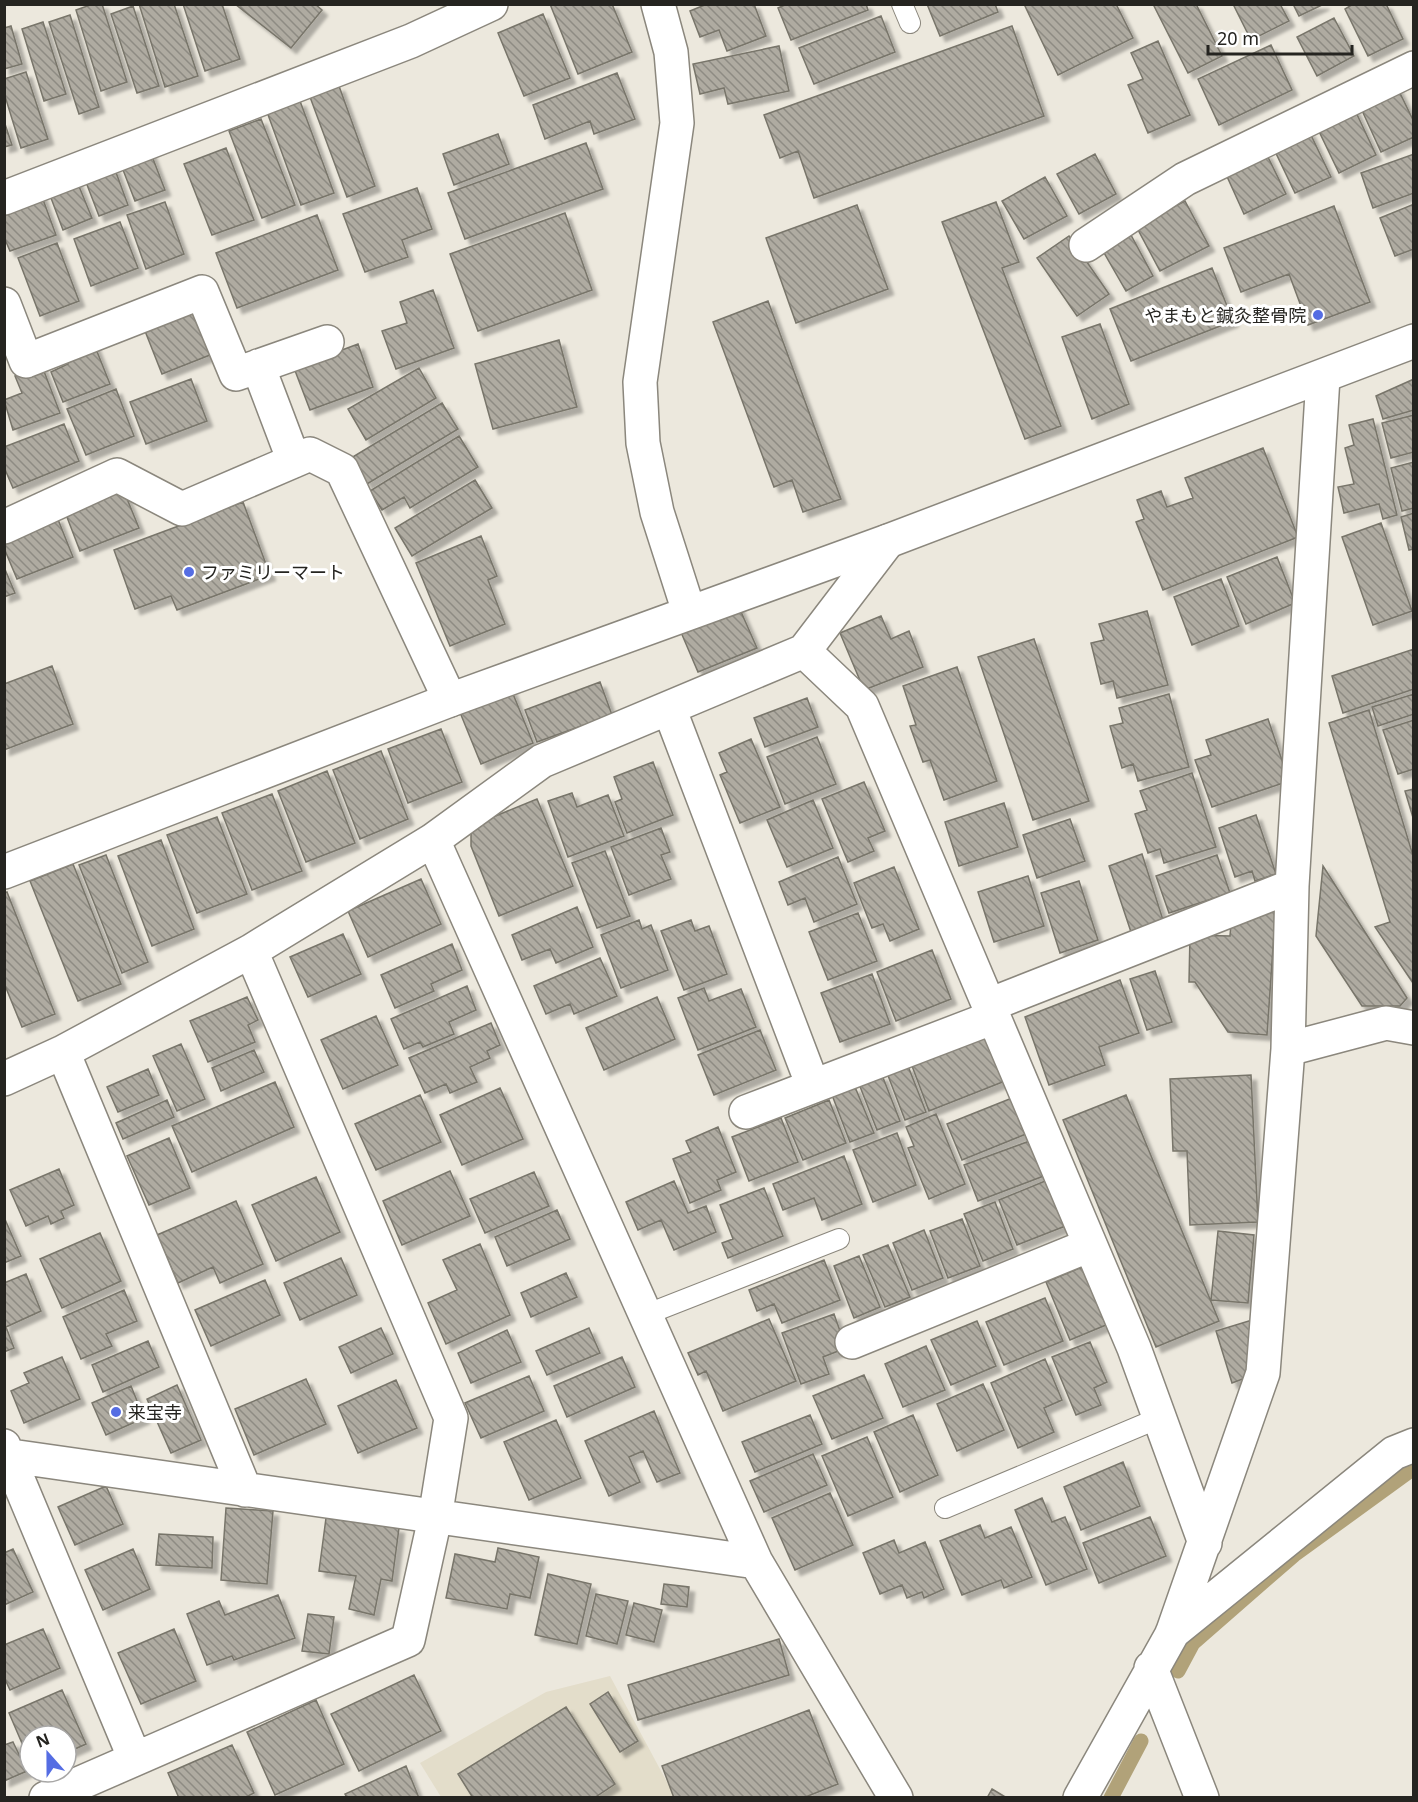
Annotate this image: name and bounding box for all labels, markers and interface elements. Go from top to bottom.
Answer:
scale bar [1208,18,1352,56]
text: 20 m [1217,26,1259,50]
place label: やまもと鍼灸整骨院 [1144,303,1306,327]
marker: やまもと鍼灸整骨院 [1311,308,1325,322]
place label: ファミリーマート [201,560,345,584]
marker: ファミリーマート [182,565,196,579]
place label: 来宝寺 [128,1400,182,1424]
marker: 来宝寺 [109,1405,123,1419]
north arrow [18,1724,78,1784]
text: N [33,1727,53,1753]

